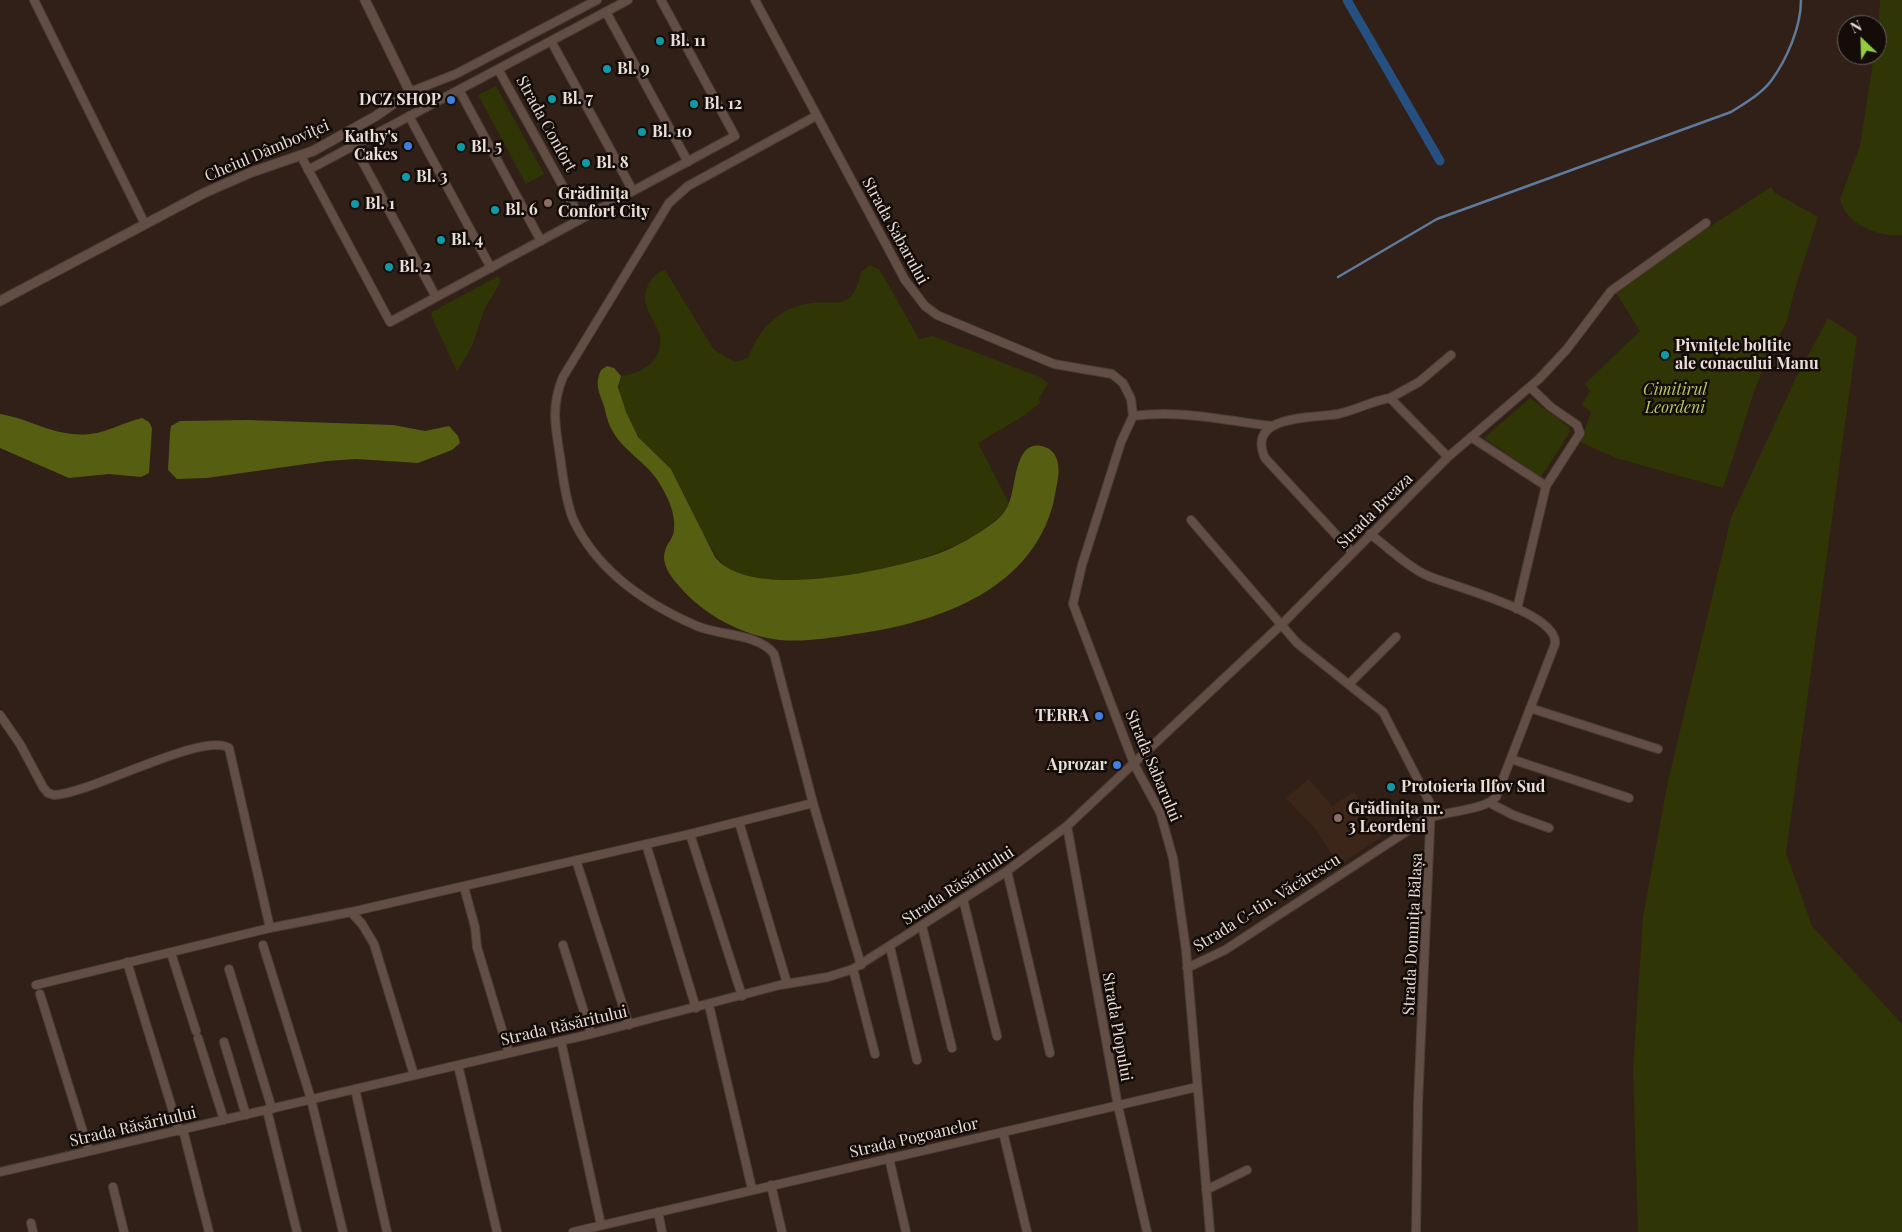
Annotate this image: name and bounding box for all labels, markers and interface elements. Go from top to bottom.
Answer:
north arrow [1837,15,1887,65]
text: N [1848,16,1865,37]
place label: Bl. 11 [670,31,706,51]
marker: Bl. 11 [654,35,666,47]
place label: Bl. 9 [617,59,650,79]
marker: Bl. 9 [601,63,613,75]
street label: Strada Confort [512,73,580,175]
place label: Bl. 7 [562,89,593,109]
place label: DCZ SHOP [359,90,441,110]
marker: Bl. 7 [546,93,558,105]
marker: DCZ SHOP [445,94,457,106]
place label: Bl. 12 [704,94,742,114]
marker: Bl. 12 [688,98,700,110]
street label: Cheiul Dâmboviței [202,116,332,186]
place label: Bl. 10 [652,122,692,142]
marker: Bl. 10 [636,126,648,138]
place label: Kathy's Cakes [344,127,398,165]
place label: Bl. 5 [471,137,502,157]
marker: Kathy's Cakes [402,140,414,152]
marker: Bl. 5 [455,141,467,153]
place label: Bl. 8 [596,153,629,173]
marker: Bl. 8 [580,157,592,169]
place label: Bl. 3 [416,167,447,187]
marker: Bl. 3 [400,171,412,183]
street label: Strada Sabarului [858,174,932,288]
place label: Grădinița Confort City [558,184,650,222]
place label: Bl. 1 [365,194,395,214]
marker: Grădinița Confort City [542,197,554,209]
marker: Bl. 1 [349,198,361,210]
place label: Bl. 6 [505,200,538,220]
marker: Bl. 6 [489,204,501,216]
place label: Bl. 4 [451,230,483,250]
marker: Bl. 4 [435,234,447,246]
place label: Bl. 2 [399,257,431,277]
marker: Bl. 2 [383,261,395,273]
place label: Pivnițele boltite ale conacului Manu [1675,336,1819,374]
marker: Pivnițele boltite ale conacului Manu [1659,349,1671,361]
park label: Cimitirul Leordeni [1643,380,1707,418]
street label: Strada Breaza [1333,469,1417,553]
place label: TERRA [1035,706,1089,726]
street label: Strada Sabarului [1121,707,1185,825]
marker: TERRA [1093,710,1105,722]
place label: Aprozar [1047,755,1107,775]
marker: Aprozar [1111,759,1123,771]
place label: Protoieria Ilfov Sud [1401,777,1545,797]
marker: Protoieria Ilfov Sud [1385,781,1397,793]
place label: Grădinița nr. 3 Leordeni [1348,799,1444,837]
marker: Grădinița nr. 3 Leordeni [1332,812,1344,824]
street label: Strada Răsăritului [898,843,1018,929]
street label: Strada C-tin. Văcărescu [1190,850,1344,956]
street label: Strada Domnița Bălașa [1399,852,1427,1016]
street label: Strada Plopului [1098,971,1136,1083]
street label: Strada Răsăritului [499,1002,629,1050]
street label: Strada Răsăritului [68,1103,198,1151]
street label: Strada Pogoanelor [848,1114,980,1162]

